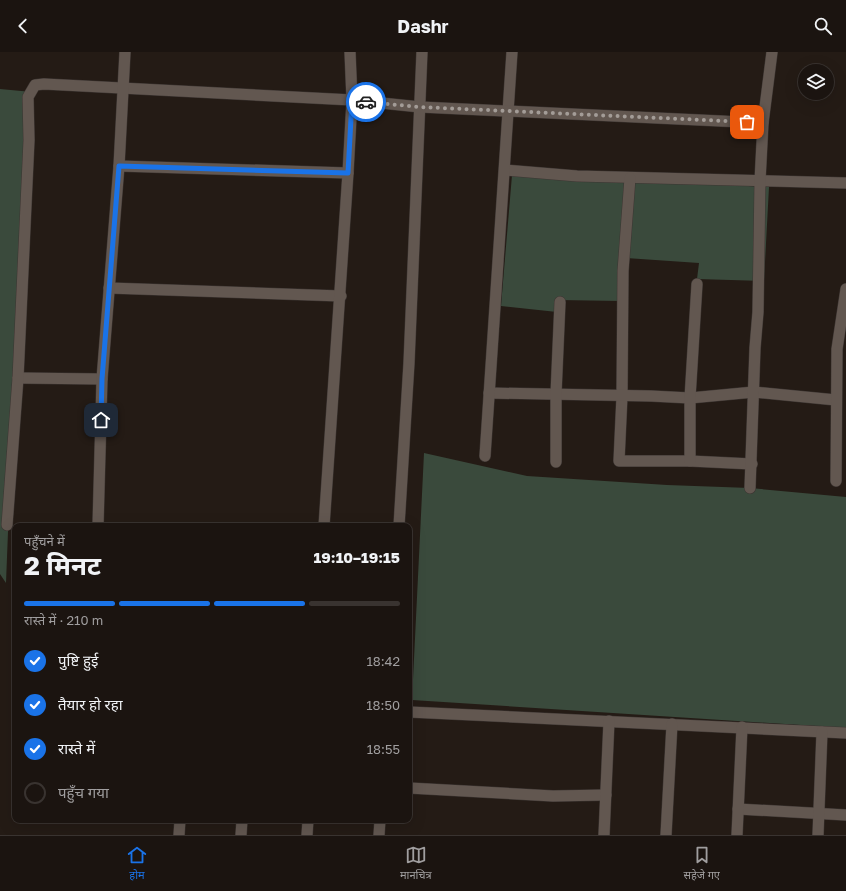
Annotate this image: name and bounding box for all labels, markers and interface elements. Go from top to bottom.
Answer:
icon: back [12,15,34,37]
text: Dashr [397,15,449,37]
icon: search [812,15,834,37]
map controls [798,64,834,100]
button: layers [798,64,834,100]
courier [346,82,386,122]
icon: car [355,91,377,113]
pin [730,105,764,139]
icon: bag [736,111,758,133]
pin [84,403,118,437]
icon: home [90,409,112,431]
text: पहुँचने में [24,533,65,549]
text: 19:10–19:15 [314,548,400,566]
text: 2 मिनट [24,550,101,581]
text: रास्ते में · 210 m [24,612,103,628]
icon: check [24,650,46,672]
text: पुष्टि हुई [58,651,98,669]
text: 18:42 [366,653,400,669]
icon: check [24,694,46,716]
text: तैयार हो रहा [58,695,123,713]
text: 18:50 [366,697,400,713]
icon: check [24,738,46,760]
text: रास्ते में [58,739,95,757]
text: 18:55 [367,741,400,757]
text: पहुँच गया [58,783,109,801]
tab: होम [126,844,148,883]
tab: मानचित्र [400,844,431,883]
tab: सहेजे गए [683,844,720,883]

